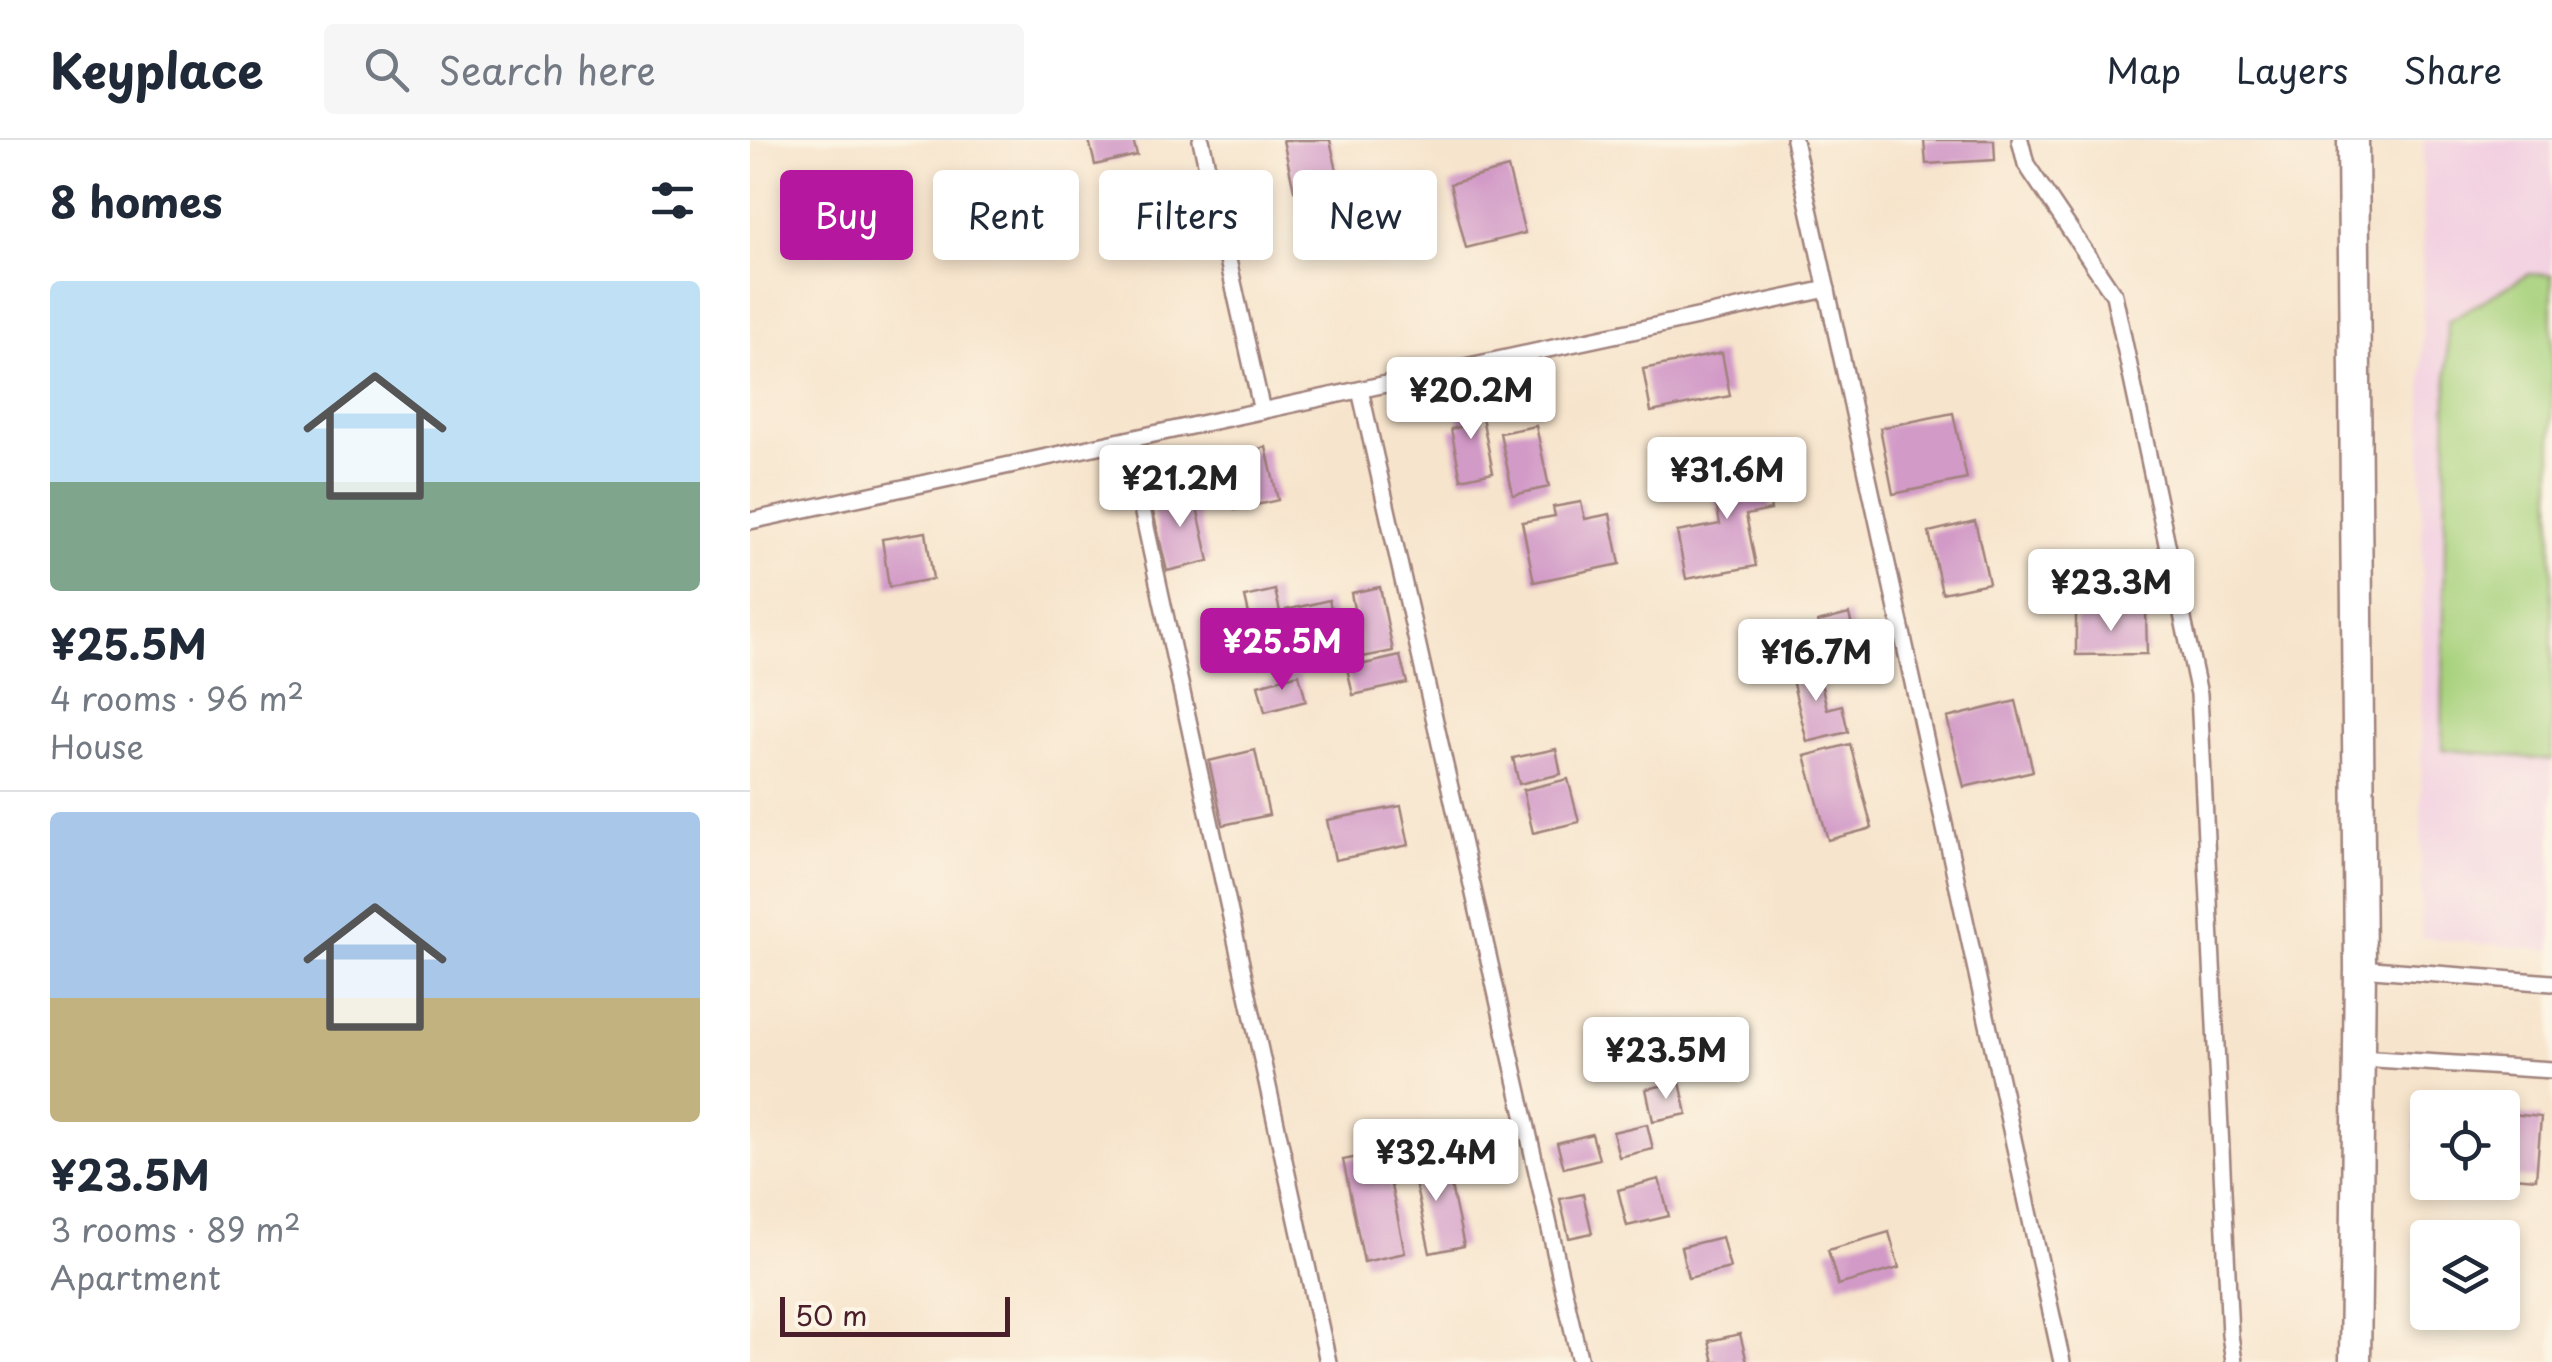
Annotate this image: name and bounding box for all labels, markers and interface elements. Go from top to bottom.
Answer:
search box [324,24,1024,114]
text: Keyplace [50,33,264,105]
text: Search here [439,41,656,98]
icon: search [359,42,414,97]
text: Map [2106,43,2181,96]
text: Layers [2236,43,2348,96]
text: Share [2403,43,2502,96]
text: 8 homes [50,169,223,232]
chip: Buy [780,170,913,260]
chip: Rent [933,170,1079,260]
chip: Filters [1099,170,1273,260]
chip: New [1293,170,1437,260]
icon: filters [645,173,700,228]
icon: home [285,346,465,526]
pin: ¥20.2M [1390,357,1552,442]
text: ¥20.2M [1409,365,1533,413]
pin: ¥31.6M [1646,437,1808,522]
pin: ¥21.2M [1099,445,1261,530]
text: ¥31.6M [1669,445,1785,493]
text: ¥21.2M [1121,453,1239,501]
pin: ¥23.3M [2030,549,2192,634]
text: ¥23.3M [2050,557,2172,605]
pin: ¥25.5M [1201,608,1363,693]
text: ¥25.5M [50,611,207,674]
text: ¥25.5M [1222,616,1342,664]
pin: ¥16.7M [1735,619,1897,704]
text: ¥16.7M [1760,627,1872,675]
text: 4 rooms · 96 m² [50,674,304,722]
text: House [50,722,144,770]
icon: home [285,877,465,1057]
pin: ¥23.5M [1585,1017,1747,1102]
text: ¥23.5M [1605,1025,1727,1073]
map controls [2410,1090,2520,1330]
button: locate [2410,1090,2520,1200]
pin: ¥32.4M [1355,1119,1517,1204]
text: ¥32.4M [1375,1127,1497,1175]
text: ¥23.5M [50,1142,210,1205]
text: 3 rooms · 89 m² [50,1205,301,1253]
button: layers [2410,1220,2520,1330]
text: Apartment [50,1253,221,1301]
scale bar [780,1292,1010,1336]
text: 50 m [795,1293,868,1336]

